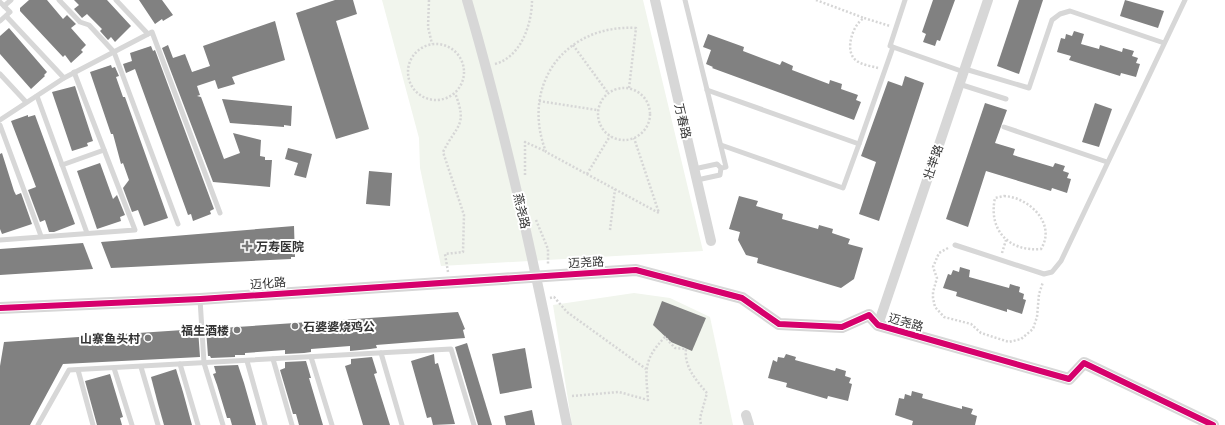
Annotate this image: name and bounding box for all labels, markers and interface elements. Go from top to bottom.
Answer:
street label: 万春路 [671,102,695,140]
street label: 壮举路 [919,142,947,182]
street label: 燕尧路 [510,192,534,230]
place label: 万寿医院 [256,238,304,255]
marker: 万寿医院 [241,240,253,252]
street label: 迈尧路 [568,253,604,271]
street label: 迈化路 [249,273,287,293]
street label: 迈尧路 [886,309,926,335]
place label: 石婆婆烧鸡公 [303,318,375,335]
marker: 石婆婆烧鸡公 [290,321,300,331]
place label: 福生酒楼 [181,322,229,339]
marker: 福生酒楼 [232,325,242,335]
place label: 山寨鱼头村 [80,330,140,347]
marker: 山寨鱼头村 [143,333,153,343]

